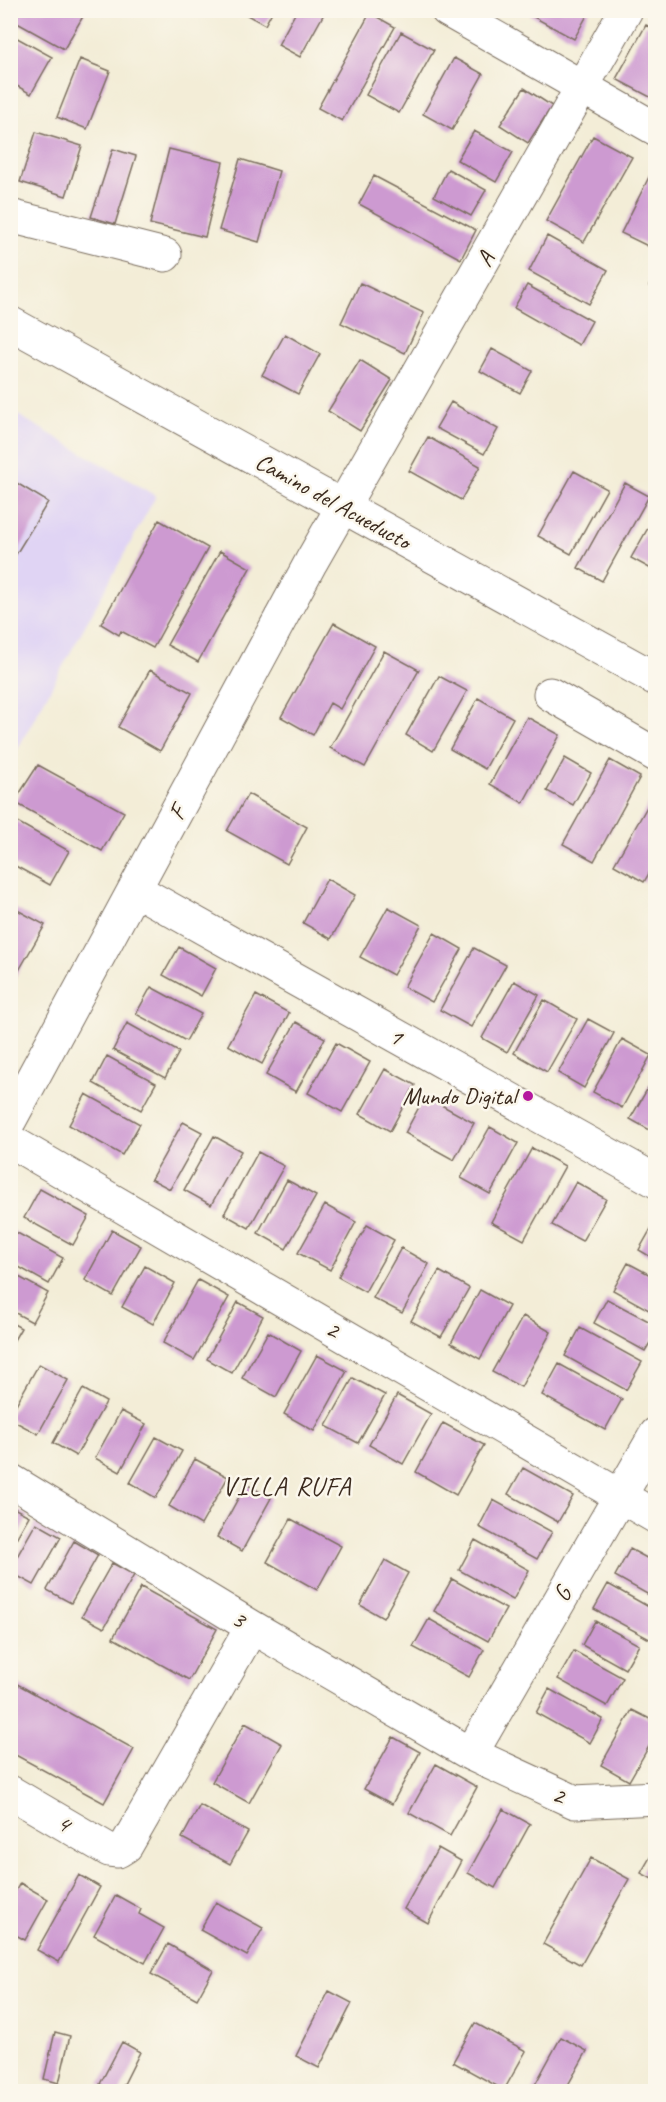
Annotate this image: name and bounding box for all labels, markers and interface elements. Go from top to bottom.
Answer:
street label: A [469,245,501,272]
street label: Camino del Acueducto [250,446,418,557]
street label: F [161,797,195,825]
street label: 1 [384,1020,409,1052]
place label: Mundo Digital [403,1081,520,1111]
marker: Mundo Digital [521,1089,535,1103]
street label: 2 [321,1313,347,1346]
district label: VILLA RUFA [222,1470,352,1503]
street label: G [546,1579,579,1607]
street label: 3 [227,1603,253,1636]
street label: 2 [548,1779,572,1812]
street label: 4 [52,1807,78,1840]

